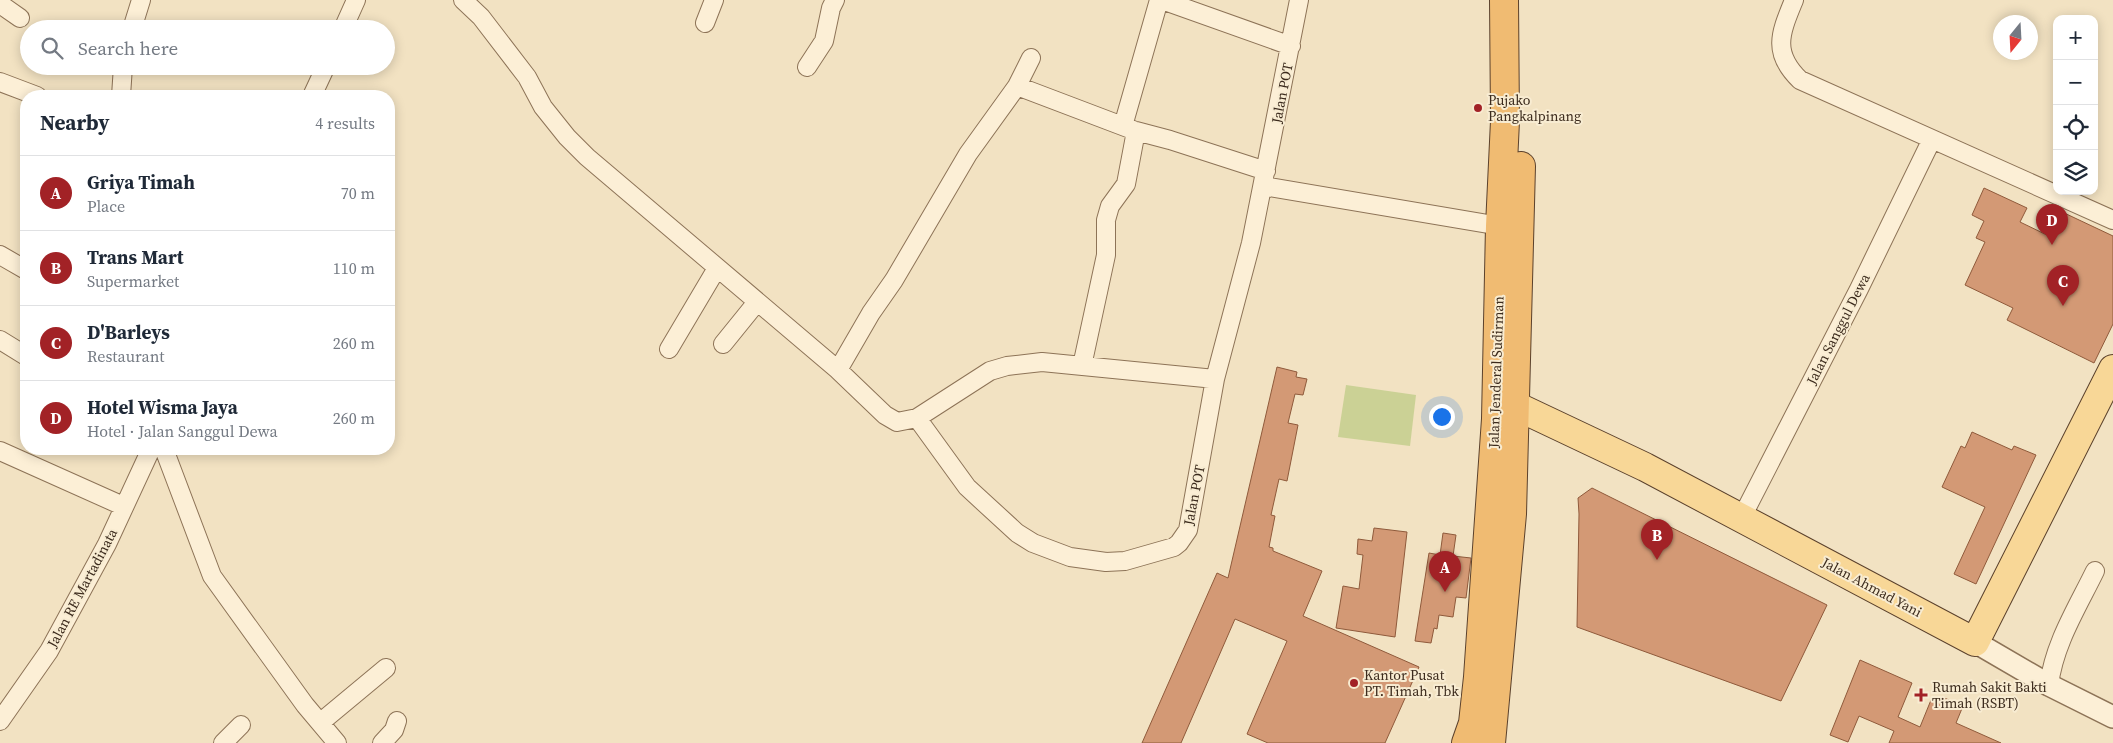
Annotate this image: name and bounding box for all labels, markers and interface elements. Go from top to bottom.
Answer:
north arrow [1993,15,2038,60]
map controls [2053,15,2098,195]
button: + [2053,15,2098,60]
search box [20,20,395,75]
icon: search [38,34,66,62]
text: Search here [78,35,178,61]
street label: Jalan POT [1266,60,1298,126]
button: − [2053,60,2098,105]
place label: Pujako Pangkalpinang [1488,90,1581,126]
marker: Pujako Pangkalpinang [1472,102,1484,114]
button: locate [2053,105,2098,150]
text: Nearby [40,108,110,137]
text: 4 results [315,112,375,134]
button: layers [2053,150,2098,195]
text: Griya Timah [87,169,195,195]
text: A [51,182,61,204]
text: 70 m [341,182,375,204]
text: Place [87,195,125,217]
pin: D [2036,204,2068,245]
text: Trans Mart [87,244,184,270]
text: B [51,257,61,279]
text: 110 m [333,257,375,279]
pin: C [2047,265,2079,306]
street label: Jalan Sanggul Dewa [1801,269,1875,389]
text: Supermarket [87,270,179,292]
street label: Jalan Jenderal Sudirman [1483,295,1509,449]
text: D'Barleys [87,319,170,345]
text: C [51,332,61,354]
text: 260 m [333,332,375,354]
text: Restaurant [87,345,165,367]
text: Hotel Wisma Jaya [87,394,238,420]
your location [1429,404,1455,430]
text: D [50,407,62,429]
text: 260 m [333,407,375,429]
text: Hotel · Jalan Sanggul Dewa [87,420,278,442]
street label: Jalan POT [1178,462,1210,528]
pin: B [1641,519,1673,560]
street label: Jalan RE Martadinata [42,524,122,652]
pin: A [1429,551,1461,592]
street label: Jalan Ahmad Yani [1818,552,1925,622]
place label: Kantor Pusat PT. Timah, Tbk [1364,665,1459,701]
marker: Kantor Pusat PT. Timah, Tbk [1348,677,1360,689]
place label: Rumah Sakit Bakti Timah (RSBT) [1932,677,2047,713]
marker: Rumah Sakit Bakti Timah (RSBT) [1914,688,1928,702]

